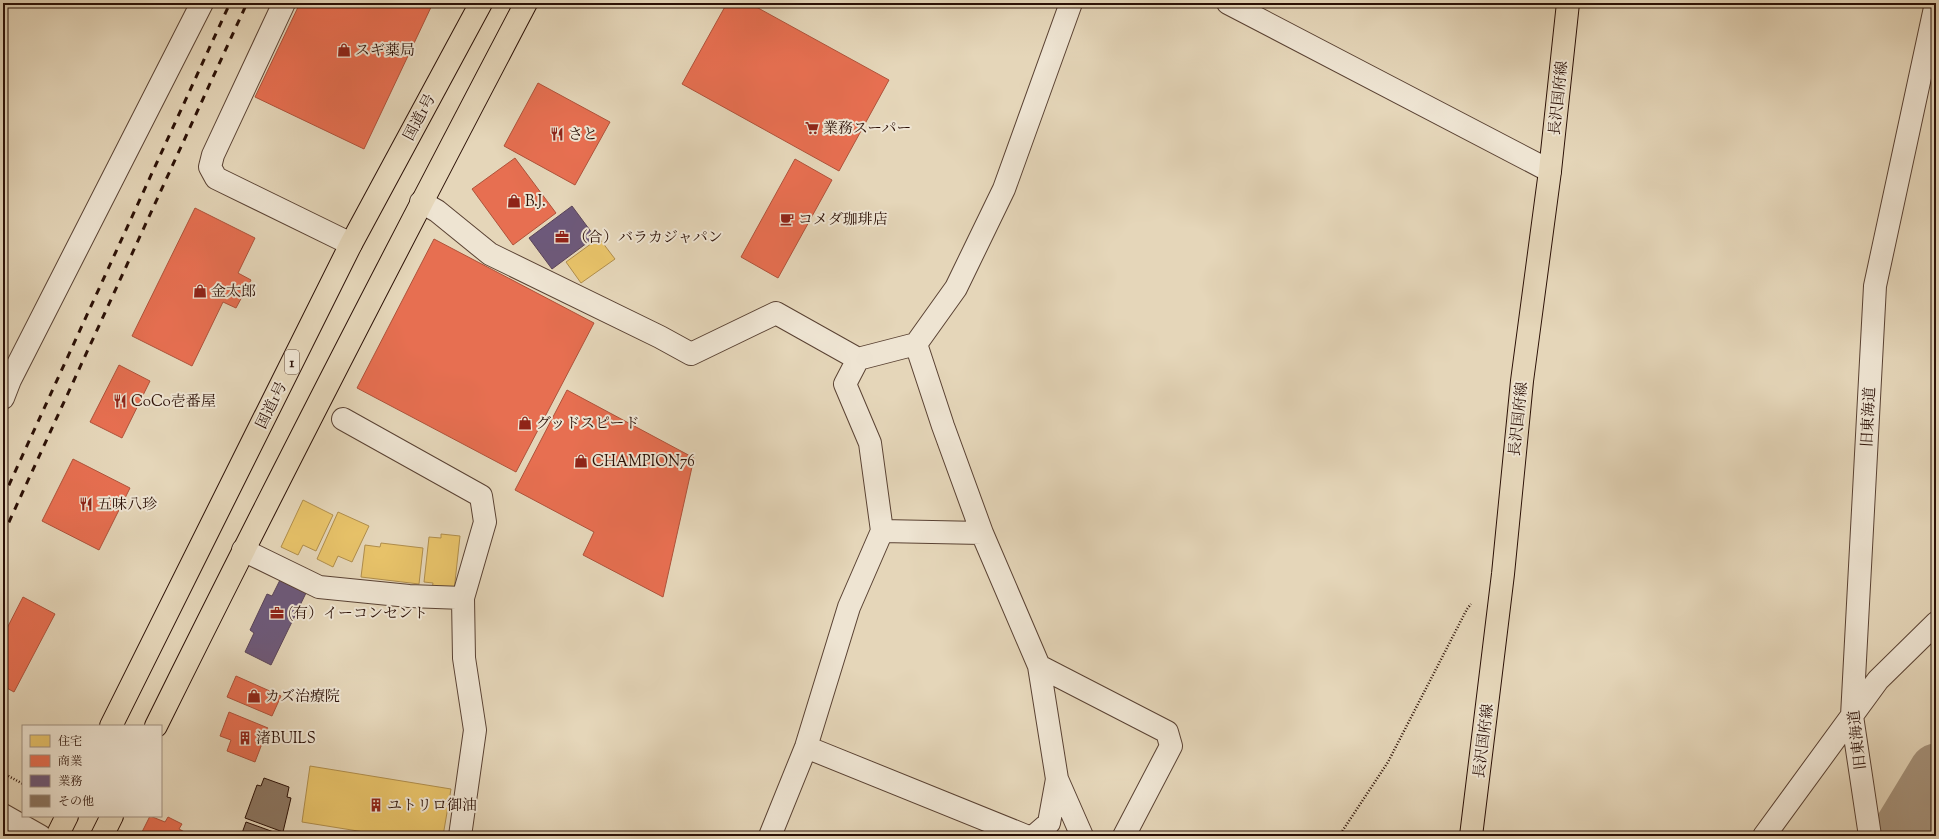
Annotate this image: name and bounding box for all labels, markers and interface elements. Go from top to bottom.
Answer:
place label: スギ薬局 [355,41,415,62]
shop icon: スギ薬局 [336,42,352,58]
street label: 長沢国府線 [1545,60,1574,137]
street label: 国道1号 [399,91,441,145]
place label: 業務スーパー [823,119,912,140]
supermarket icon: 業務スーパー [804,120,820,136]
place label: さと [568,125,598,146]
restaurant icon: さと [549,126,565,142]
place label: B.J. [525,192,546,213]
shop icon: B.J. [506,193,522,209]
place label: コメダ珈琲店 [798,210,888,231]
cafe icon: コメダ珈琲店 [779,211,795,227]
place label: （合）バラカジャパン [573,228,723,249]
office icon: （合）バラカジャパン [554,229,570,245]
place label: 金太郎 [211,282,256,303]
shop icon: 金太郎 [192,283,208,299]
road number: 1 [285,350,299,374]
street label: 国道1号 [252,379,293,433]
street label: 長沢国府線 [1505,381,1534,458]
street label: 旧東海道 [1857,387,1882,448]
place label: CoCo壱番屋 [131,392,216,413]
restaurant icon: CoCo壱番屋 [112,393,128,409]
place label: グッドスピード [536,414,640,435]
shop icon: グッドスピード [517,415,533,431]
place label: CHAMPION76 [592,452,695,473]
shop icon: CHAMPION76 [573,453,589,469]
place label: 五味八珍 [97,495,157,516]
restaurant icon: 五味八珍 [78,496,94,512]
place label: (有）イーコンセント [288,604,428,625]
office icon: (有）イーコンセント [269,605,285,621]
place label: カズ治療院 [265,687,340,708]
shop icon: カズ治療院 [246,688,262,704]
street label: 長沢国府線 [1469,703,1499,780]
street label: 旧東海道 [1844,709,1873,771]
legend [22,725,162,817]
place label: 渚BUILS [256,729,316,750]
building icon: 渚BUILS [237,730,253,746]
text: 住宅 [58,733,82,751]
text: 商業 [58,753,82,771]
text: 業務 [58,773,82,791]
text: その他 [58,793,94,811]
place label: ユトリロ御油 [387,796,477,817]
building icon: ユトリロ御油 [368,797,384,813]

